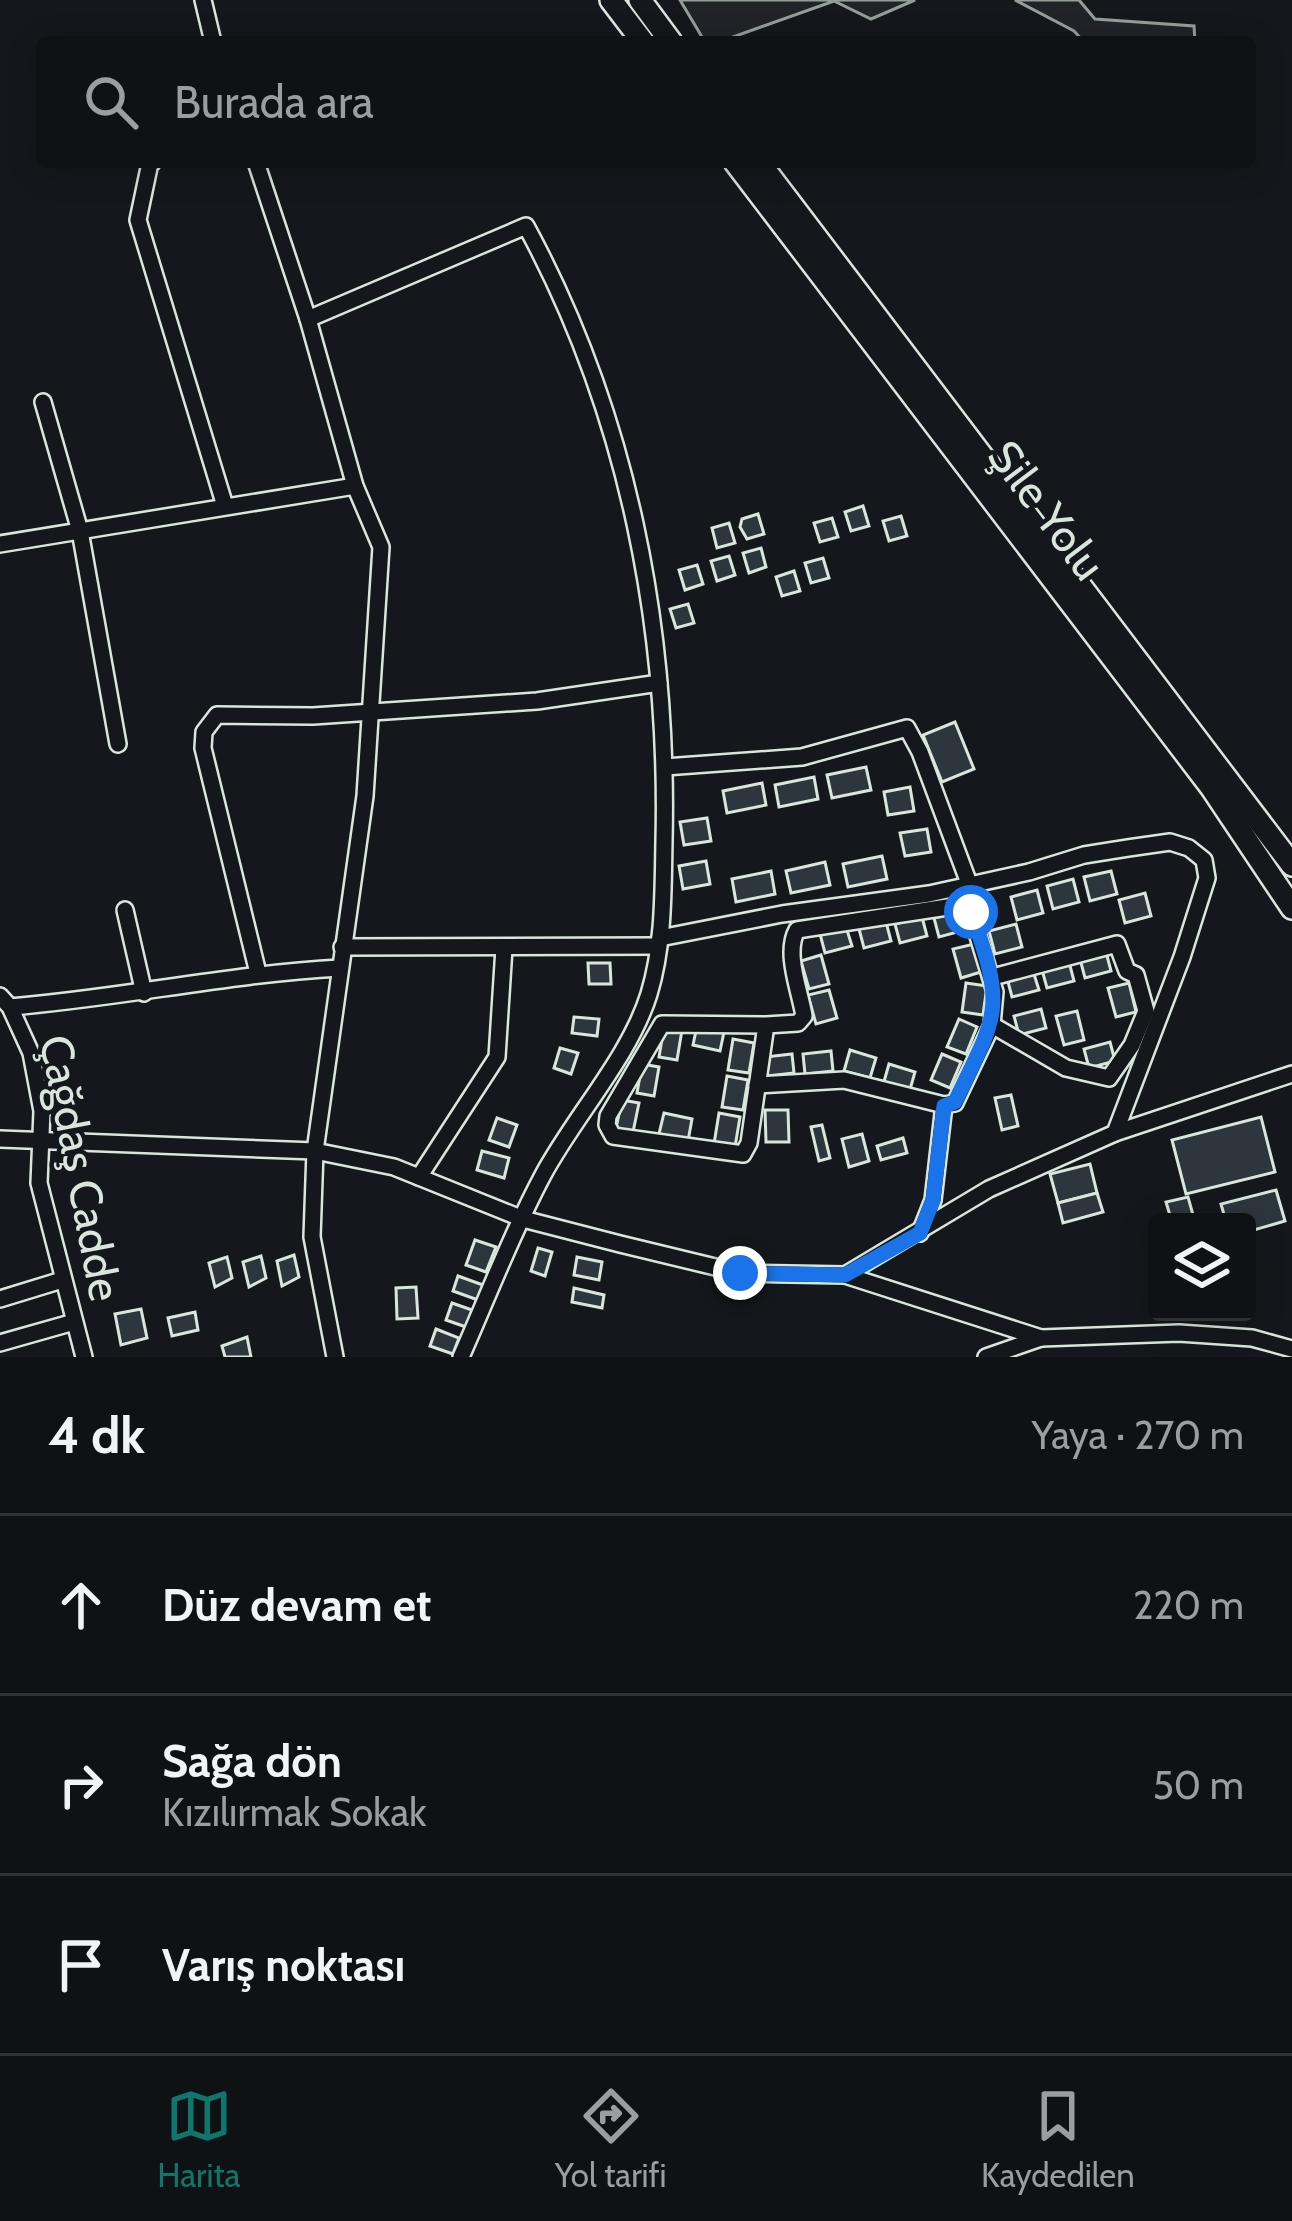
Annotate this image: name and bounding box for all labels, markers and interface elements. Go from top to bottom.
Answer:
search box [36,36,1256,168]
icon: search [78,69,144,135]
text: Burada ara [174,75,374,129]
street label: Şile Yolu [977,430,1117,590]
route start [944,885,998,939]
street label: Çağdaş Cadde [29,1031,133,1305]
map controls [1148,1213,1256,1321]
button: layers [1148,1213,1256,1321]
route end [713,1246,767,1300]
text: 4 dk [48,1404,145,1466]
text: Yaya · 270 m [1032,1411,1244,1459]
icon: ahead [48,1572,114,1638]
text: Düz devam et [162,1578,431,1632]
text: 220 m [1133,1581,1244,1629]
text: Sağa dön [162,1734,342,1788]
icon: right [48,1752,114,1818]
text: 50 m [1153,1761,1244,1809]
text: Kızılırmak Sokak [162,1788,427,1836]
icon: arrive [48,1932,114,1998]
text: Varış noktası [162,1938,405,1992]
tab: Harita [157,2083,240,2195]
tab: Yol tarifi [555,2083,667,2195]
tab: Kaydedilen [981,2083,1135,2195]

